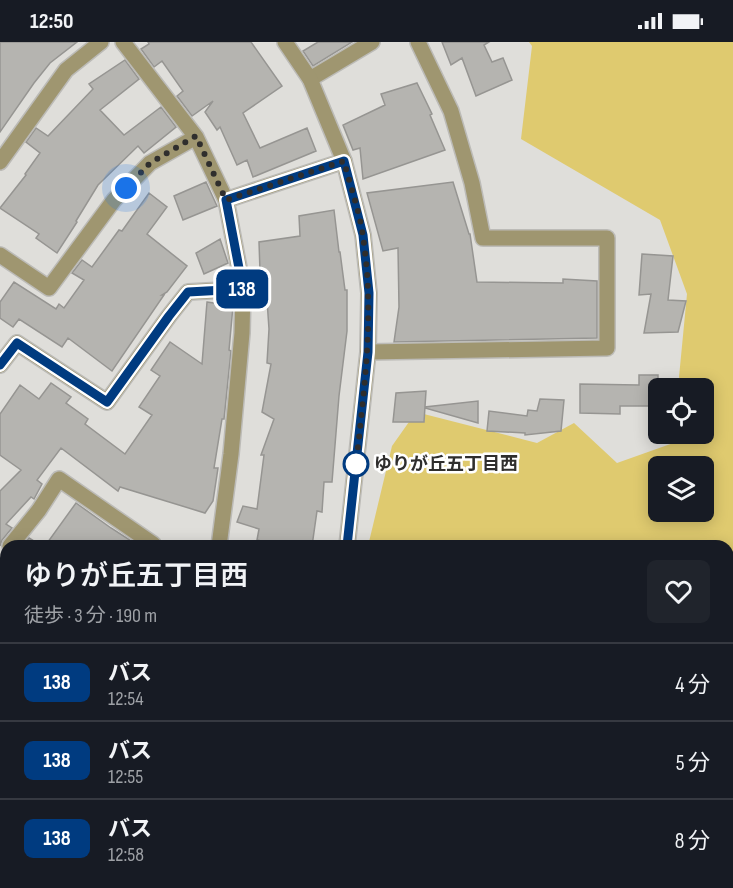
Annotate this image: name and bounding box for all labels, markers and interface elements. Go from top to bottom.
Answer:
text: 12:50 [30,8,74,35]
your location [111,173,141,203]
line badge: 138 [208,270,276,308]
text: 138 [228,277,256,302]
map controls [648,378,714,522]
button: locate [648,378,714,444]
marker: ゆりが丘五丁目西 [343,451,369,477]
place label: ゆりが丘五丁目西 [374,454,518,475]
button: layers [648,456,714,522]
text: ゆりが丘五丁目西 [24,560,248,593]
button: heart [647,560,710,623]
text: 徒歩 · 3 分 · 190 m [24,604,157,628]
text: バス [108,660,152,687]
text: 138 [43,670,71,695]
text: 4 分 [675,672,710,699]
text: 12:54 [108,687,144,711]
text: バス [108,738,152,765]
text: 138 [43,748,71,773]
text: 5 分 [676,750,710,777]
text: 12:55 [108,765,143,789]
text: バス [108,816,152,843]
text: 138 [43,826,71,851]
text: 8 分 [675,828,710,855]
text: 12:58 [108,843,144,867]

